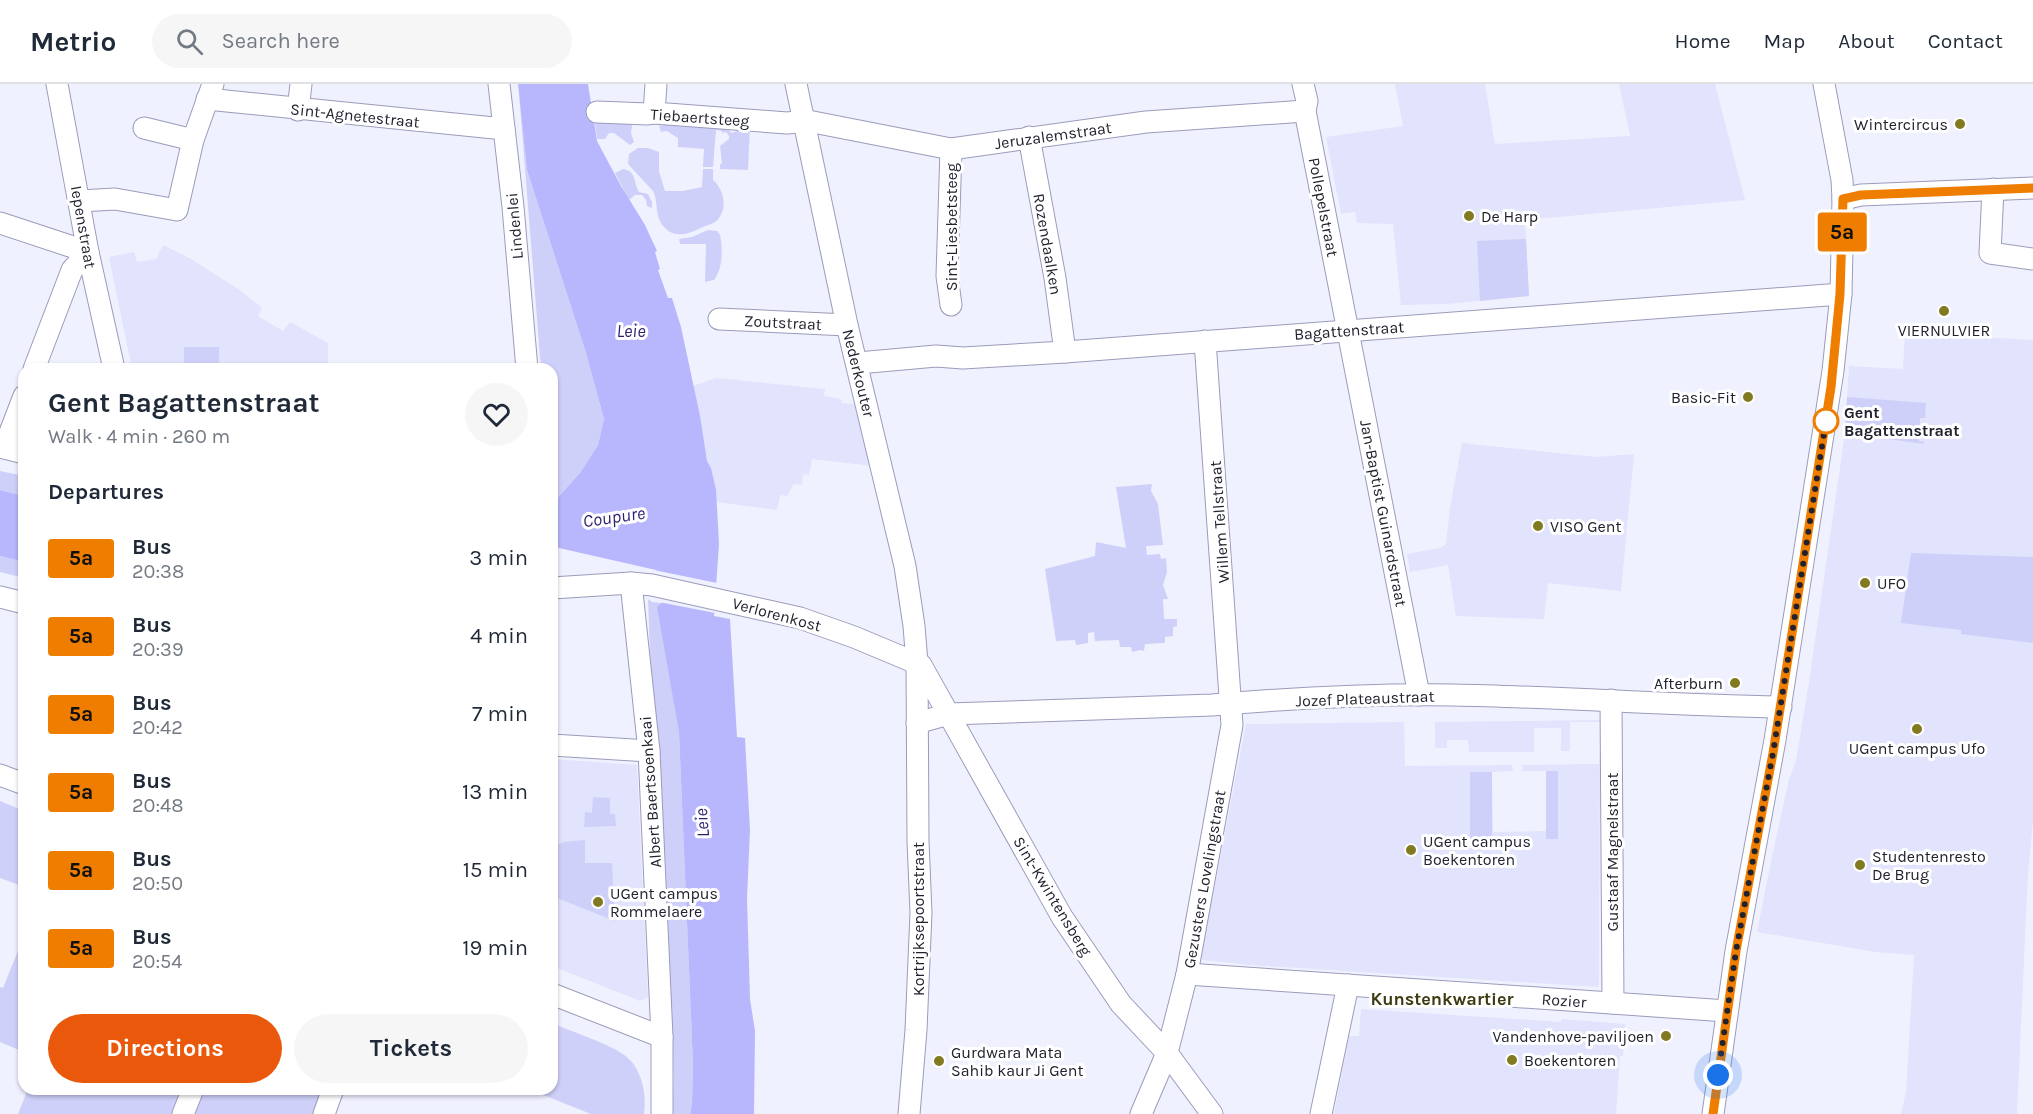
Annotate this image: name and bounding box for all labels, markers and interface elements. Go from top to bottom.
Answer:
search box [152,14,572,68]
text: Metrio [30,25,116,58]
icon: search [173,25,206,58]
text: Search here [221,28,340,54]
text: Home [1675,29,1731,53]
text: Map [1764,29,1805,53]
text: About [1838,29,1895,53]
text: Contact [1928,29,2003,53]
street label: Sint-Agnetestraat [289,99,421,132]
street label: Tiebaertsteeg [650,105,750,130]
place label: Wintercircus [1854,115,1948,134]
marker: Wintercircus [1953,117,1967,131]
street label: Jeruzalemstraat [993,118,1113,153]
street label: Pollepelstraat [1305,156,1342,258]
street label: Sint-Liesbetsteeg [942,163,961,291]
street label: Iepenstraat [67,184,100,270]
street label: Lindenlei [502,192,527,260]
street label: Rozendaalken [1029,192,1066,296]
place label: De Harp [1481,207,1538,226]
marker: De Harp [1462,209,1476,223]
line badge: 5a [1815,212,1869,252]
text: 5a [1830,220,1854,244]
marker: VIERNULVIER [1937,304,1951,318]
street label: Zoutstraat [744,311,822,334]
street label: Bagattenstraat [1293,317,1405,344]
water label: Leie [616,320,646,342]
place label: VIERNULVIER [1898,321,1990,340]
street label: Nederkouter [838,327,879,419]
button: heart [465,383,528,446]
text: Gent Bagattenstraat [48,386,320,419]
place label: Basic-Fit [1671,388,1736,407]
marker: Basic-Fit [1741,390,1755,404]
place label: Gent Bagattenstraat [1844,403,1960,440]
marker: Gent Bagattenstraat [1813,408,1839,434]
street label: Jan-Baptist Guinardstraat [1356,418,1411,608]
text: Walk · 4 min · 260 m [48,425,230,448]
street label: Willem Tellstraat [1206,460,1233,584]
text: Departures [48,479,164,505]
water label: Coupure [582,502,646,532]
place label: VISO Gent [1550,517,1621,536]
marker: VISO Gent [1531,519,1545,533]
text: Bus [132,534,172,560]
text: 3 min [469,545,528,571]
text: 5a [69,546,93,570]
text: 20:38 [132,560,184,583]
place label: UFO [1877,574,1906,593]
marker: UFO [1858,576,1872,590]
street label: Verlorenkost [730,593,824,636]
text: Bus [132,612,172,638]
text: 4 min [470,623,528,649]
text: 5a [69,624,93,648]
text: 20:39 [132,638,183,661]
place label: Afterburn [1654,674,1723,693]
marker: Afterburn [1728,676,1742,690]
street label: Jozef Plateaustraat [1295,687,1435,710]
text: Bus [132,690,172,716]
text: 7 min [472,701,528,727]
text: 5a [69,702,93,726]
street label: Albert Baertsoenkaai [636,715,665,869]
text: 20:42 [132,716,183,739]
marker: UGent campus Ufo [1910,722,1924,736]
place label: UGent campus Ufo [1849,739,1985,758]
text: Bus [132,768,172,794]
street label: Gustaaf Magnelstraat [1603,773,1622,931]
text: 13 min [462,779,528,805]
text: 5a [69,780,93,804]
street label: Gezusters Lovelingstraat [1179,788,1230,970]
text: 20:48 [132,794,184,817]
water label: Leie [690,808,714,838]
place label: UGent campus Boekentoren [1423,832,1531,869]
street label: Sint-Kwintensberg [1009,833,1096,959]
street label: Kortrijksepoortstraat [909,842,928,996]
marker: UGent campus Boekentoren [1404,843,1418,857]
text: Bus [132,846,172,872]
place label: Studentenresto De Brug [1872,847,1986,884]
text: 15 min [463,857,528,883]
text: 5a [69,858,93,882]
marker: Studentenresto De Brug [1853,858,1867,872]
text: 20:50 [132,872,183,895]
place label: UGent campus Rommelaere [610,884,718,921]
marker: UGent campus Rommelaere [591,895,605,909]
text: Bus [132,924,172,950]
text: 19 min [462,935,528,961]
text: 5a [69,936,93,960]
text: 20:54 [132,950,183,973]
district label: Kunstenkwartier [1370,988,1514,1010]
street label: Rozier [1541,989,1587,1012]
button: Directions [48,1014,282,1083]
button: Tickets [294,1014,528,1083]
place label: Vandenhove-paviljoen [1492,1027,1654,1046]
marker: Vandenhove-paviljoen [1659,1029,1673,1043]
place label: Gurdwara Mata Sahib kaur Ji Gent [951,1043,1084,1080]
place label: Boekentoren [1524,1051,1616,1070]
marker: Boekentoren [1505,1053,1519,1067]
marker: Gurdwara Mata Sahib kaur Ji Gent [932,1054,946,1068]
your location [1703,1060,1733,1090]

